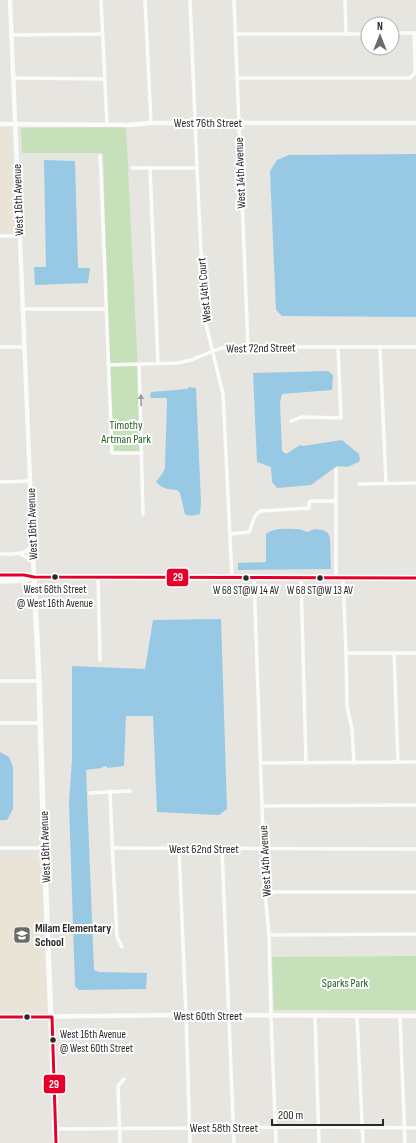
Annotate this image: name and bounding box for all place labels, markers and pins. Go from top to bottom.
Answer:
marker: West 68th Street @ West 16th Avenue [50,572,60,582]
marker: W 68 ST@W 14 AV [241,573,251,583]
marker: W 68 ST@W 13 AV [315,573,325,583]
place label: West 68th Street @ West 16th Avenue [17,583,93,610]
place label: W 68 ST@W 14 AV [213,584,279,597]
place label: W 68 ST@W 13 AV [287,584,353,597]
place label: Milam Elementary School [35,921,111,950]
school or university icon: Milam Elementary School [12,925,32,945]
unlabelled marker [22,1012,32,1022]
place label: West 16th Avenue @ West 60th Street [60,1028,134,1055]
marker: West 16th Avenue @ West 60th Street [48,1035,58,1045]

